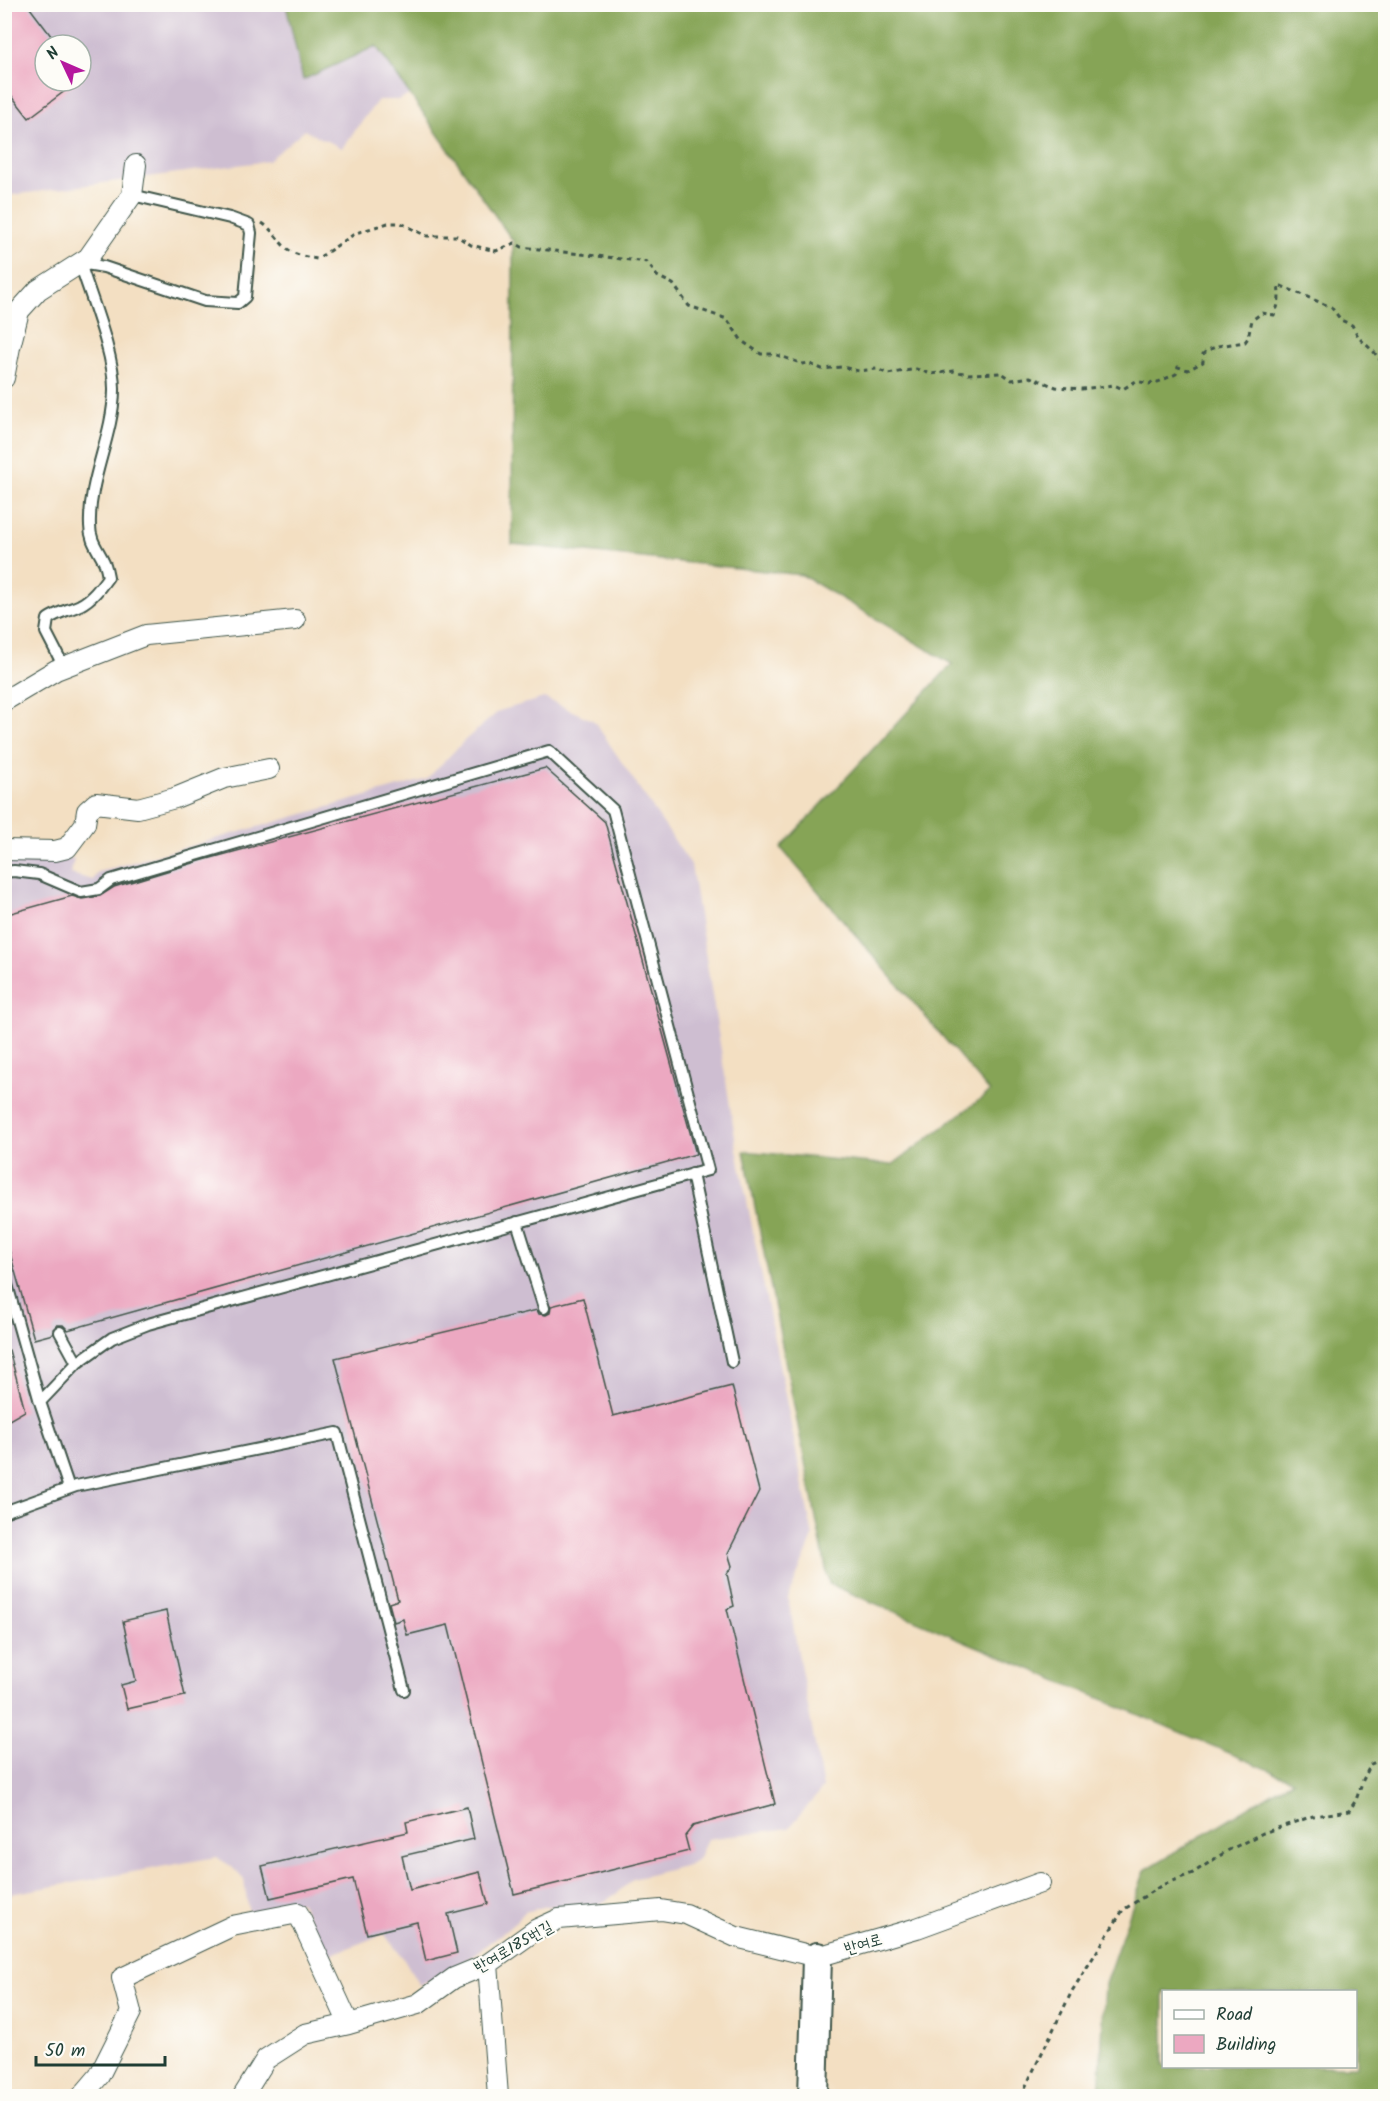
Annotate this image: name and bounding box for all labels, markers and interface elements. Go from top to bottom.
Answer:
north arrow [33,33,93,93]
text: N [41,41,66,66]
street label: 반여로185번길 [470,1915,558,1980]
street label: 반여로 [841,1927,885,1962]
legend [1162,1990,1357,2068]
text: Road [1216,2001,1253,2030]
scale bar [36,2029,165,2067]
text: Building [1216,2031,1276,2060]
text: 50 m [45,2037,85,2066]

